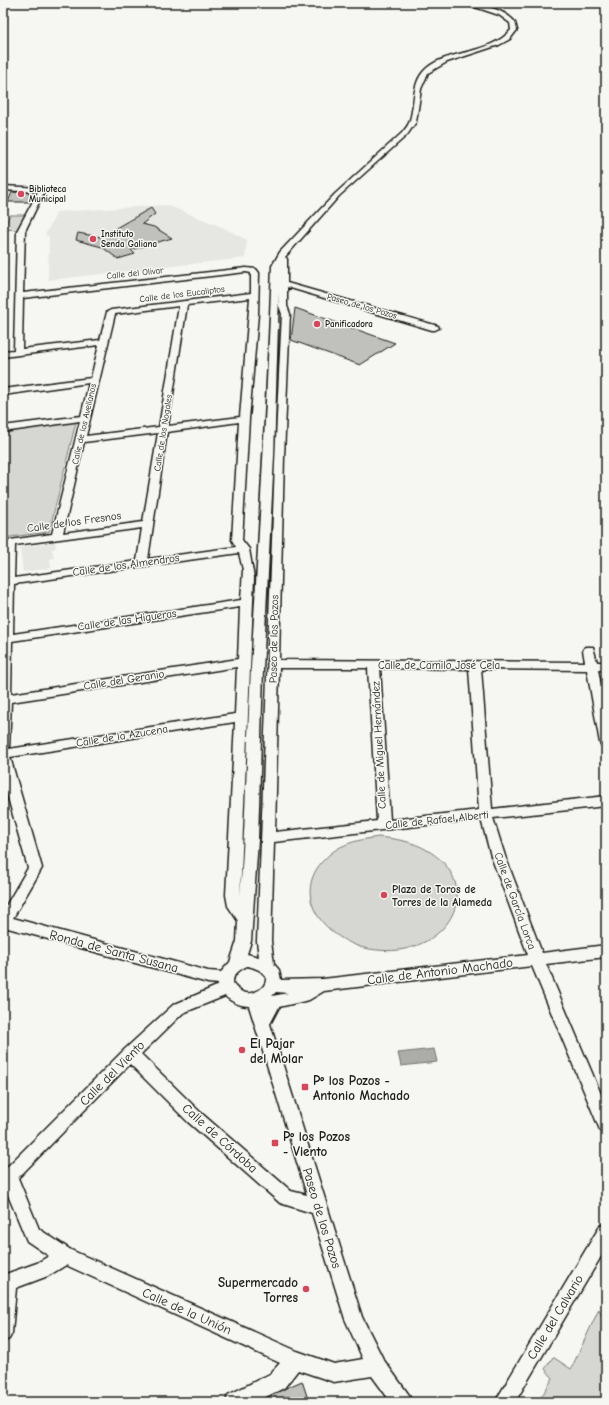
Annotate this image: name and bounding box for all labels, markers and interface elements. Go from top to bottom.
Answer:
place label: Biblioteca Municipal [29,184,66,204]
marker: Biblioteca Municipal [16,189,26,199]
place label: Instituto Senda Galiana [101,229,157,249]
marker: Instituto Senda Galiana [88,234,98,244]
street label: Calle del Olivar [106,265,165,281]
street label: Calle de los Eucaliptos [139,284,225,304]
street label: Paseo de los Pozos [326,291,398,321]
marker: Panificadora [312,319,322,329]
place label: Panificadora [325,319,373,329]
street label: Calle de los Avellanos [70,382,98,465]
street label: Calle de los Nogales [152,394,174,472]
street label: Calle de los Fresnos [26,509,122,535]
street label: Calle de los Almendros [72,551,181,579]
street label: Paseo de los Pozos [267,594,281,683]
street label: Calle de las Higueras [77,607,178,633]
street label: Calle de Camilo José Cela [378,659,500,672]
street label: Calle del Geranio [83,667,165,693]
street label: Calle de Miguel Hernández [369,681,389,809]
street label: Calle de la Azucena [75,722,169,750]
street label: Calle de Rafael Alberti [385,808,489,832]
street label: Calle de García Lorca [491,851,539,951]
place label: Plaza de Toros de Torres de la Alameda [392,883,492,909]
marker: Plaza de Toros de Torres de la Alameda [379,890,389,900]
street label: Ronda de Santa Susana [48,927,180,975]
street label: Calle de Antonio Machado [366,955,514,987]
place label: El Pajar del Molar [250,1036,304,1066]
street label: Calle del Viento [76,1037,148,1109]
marker: El Pajar del Molar [237,1045,247,1055]
place label: Pº los Pozos - Antonio Machado [313,1073,410,1103]
marker: Pº los Pozos - Antonio Machado [300,1082,310,1092]
street label: Calle de Córdoba [179,1100,261,1176]
place label: Pº los Pozos - Viento [283,1129,350,1159]
marker: Pº los Pozos - Viento [270,1138,280,1148]
street label: Paseo de los Pozos [300,1166,344,1270]
street label: Calle del Calvario [524,1272,586,1362]
place label: Supermercado Torres [218,1275,298,1305]
marker: Supermercado Torres [301,1284,311,1294]
street label: Calle de la Unión [140,1285,234,1337]

